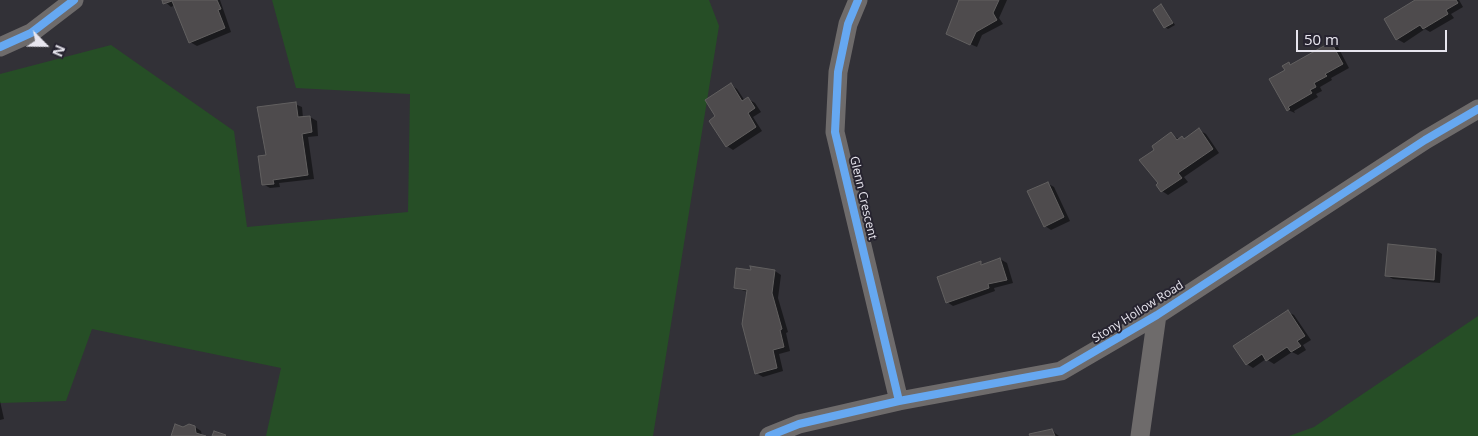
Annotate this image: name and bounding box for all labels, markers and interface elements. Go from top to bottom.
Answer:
north arrow [20,20,70,70]
scale bar [1298,20,1449,52]
text: 50 m [1304,29,1339,49]
text: N [48,42,70,60]
street label: Glenn Crescent [846,155,880,241]
street label: Stony Hollow Road [1090,278,1186,346]

